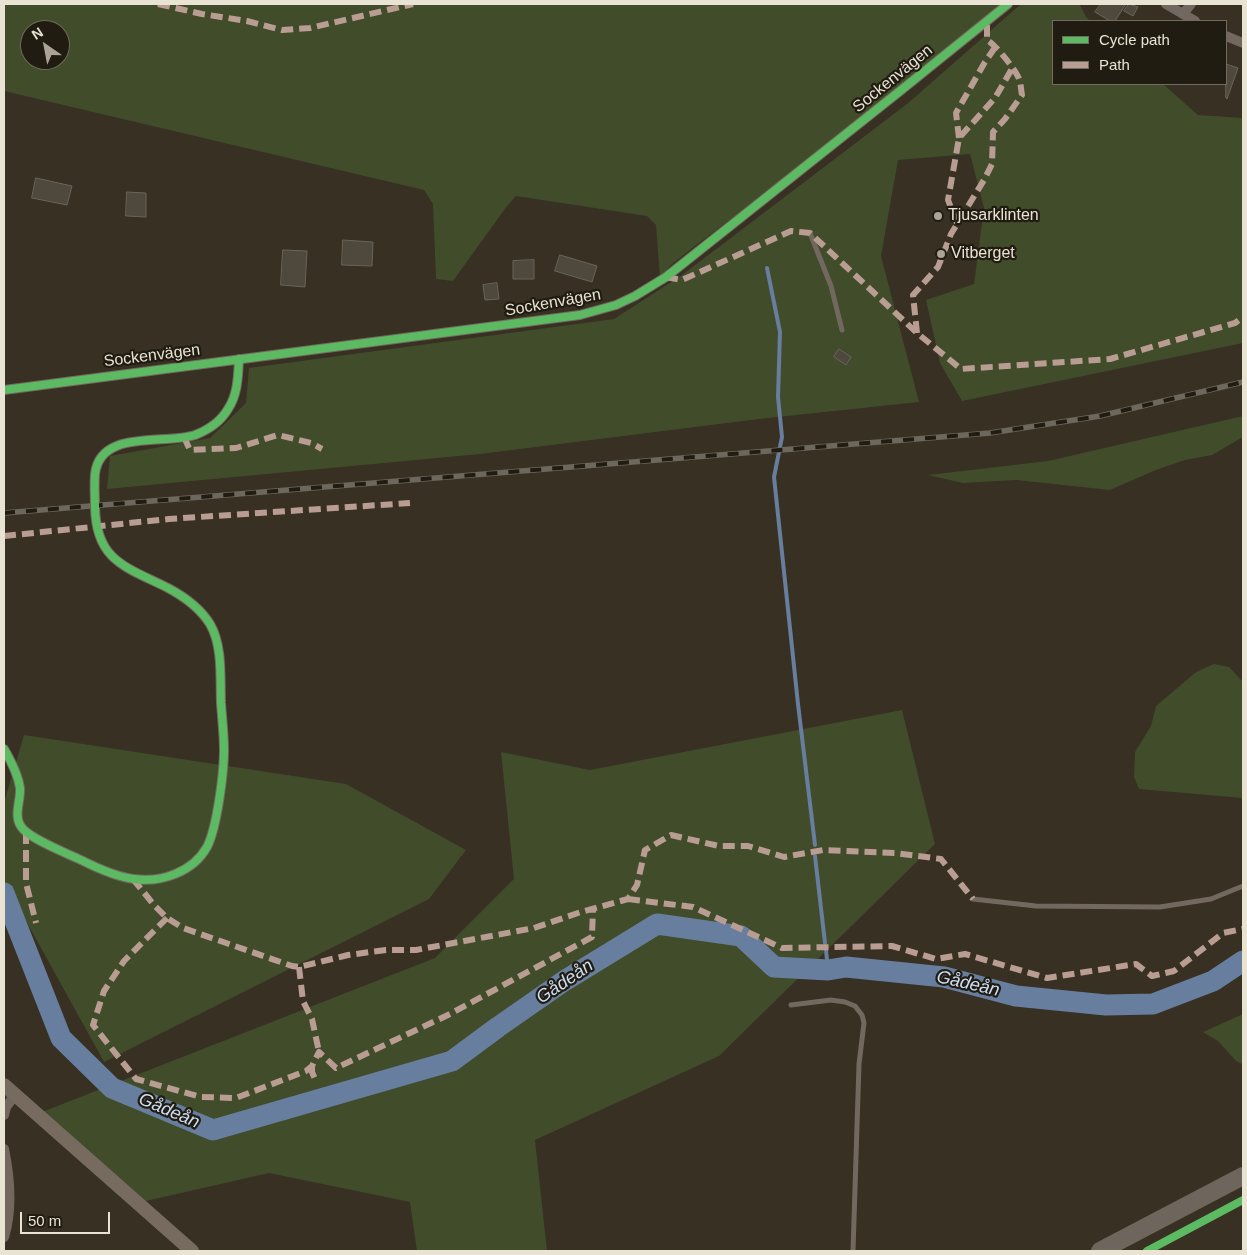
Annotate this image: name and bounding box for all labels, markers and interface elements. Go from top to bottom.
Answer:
north arrow [20,20,70,70]
legend [1052,20,1227,85]
text: N [29,24,46,43]
text: Cycle path [1099,31,1170,48]
street label: Sockenvägen [849,41,937,117]
text: Path [1099,56,1130,73]
place label: Tjusarklinten [948,206,1039,226]
marker: Tjusarklinten [932,210,944,222]
place label: Vitberget [951,244,1015,264]
marker: Vitberget [935,248,947,260]
street label: Sockenvägen [504,285,602,321]
street label: Sockenvägen [103,341,201,371]
water label: Gådeån [532,955,598,1009]
water label: Gådeån [934,966,1002,1002]
water label: Gådeån [135,1089,203,1133]
scale bar [22,1202,112,1234]
text: 50 m [28,1212,61,1229]

